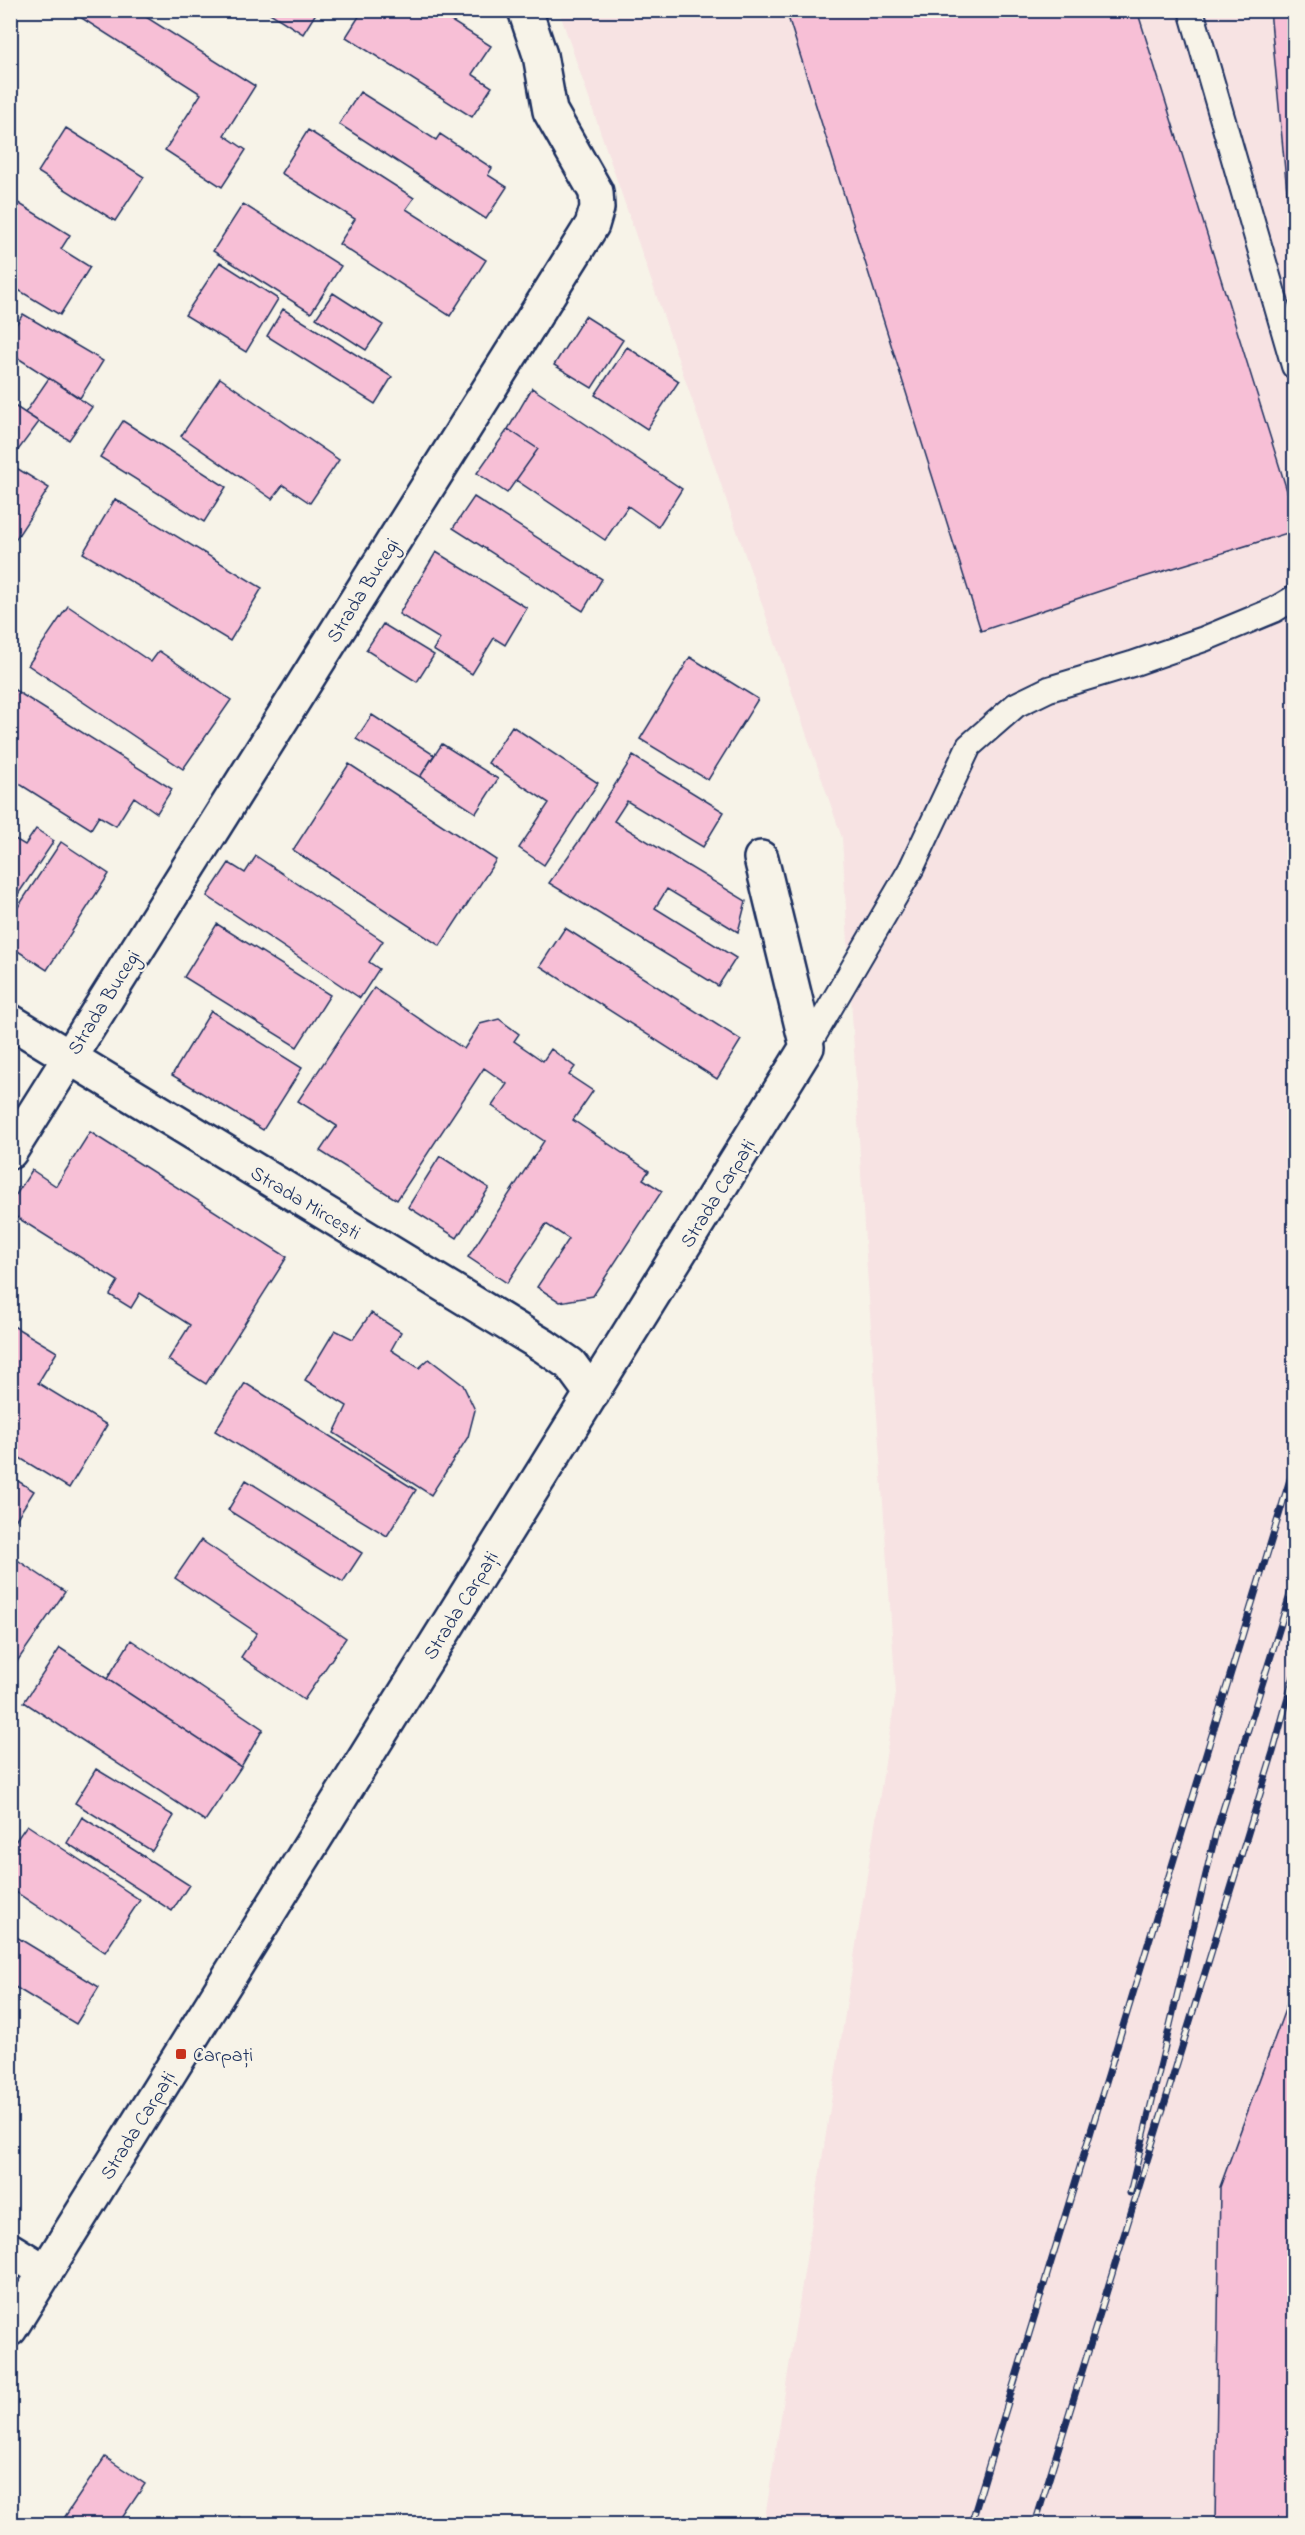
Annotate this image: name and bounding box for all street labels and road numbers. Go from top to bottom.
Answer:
street label: Strada Bucegi [320,533,409,650]
street label: Strada Bucegi [61,945,150,1062]
street label: Strada Carpați [674,1134,764,1254]
street label: Strada Mircești [244,1160,365,1248]
street label: Strada Carpați [417,1546,507,1666]
street label: Strada Carpați [94,2066,184,2186]

